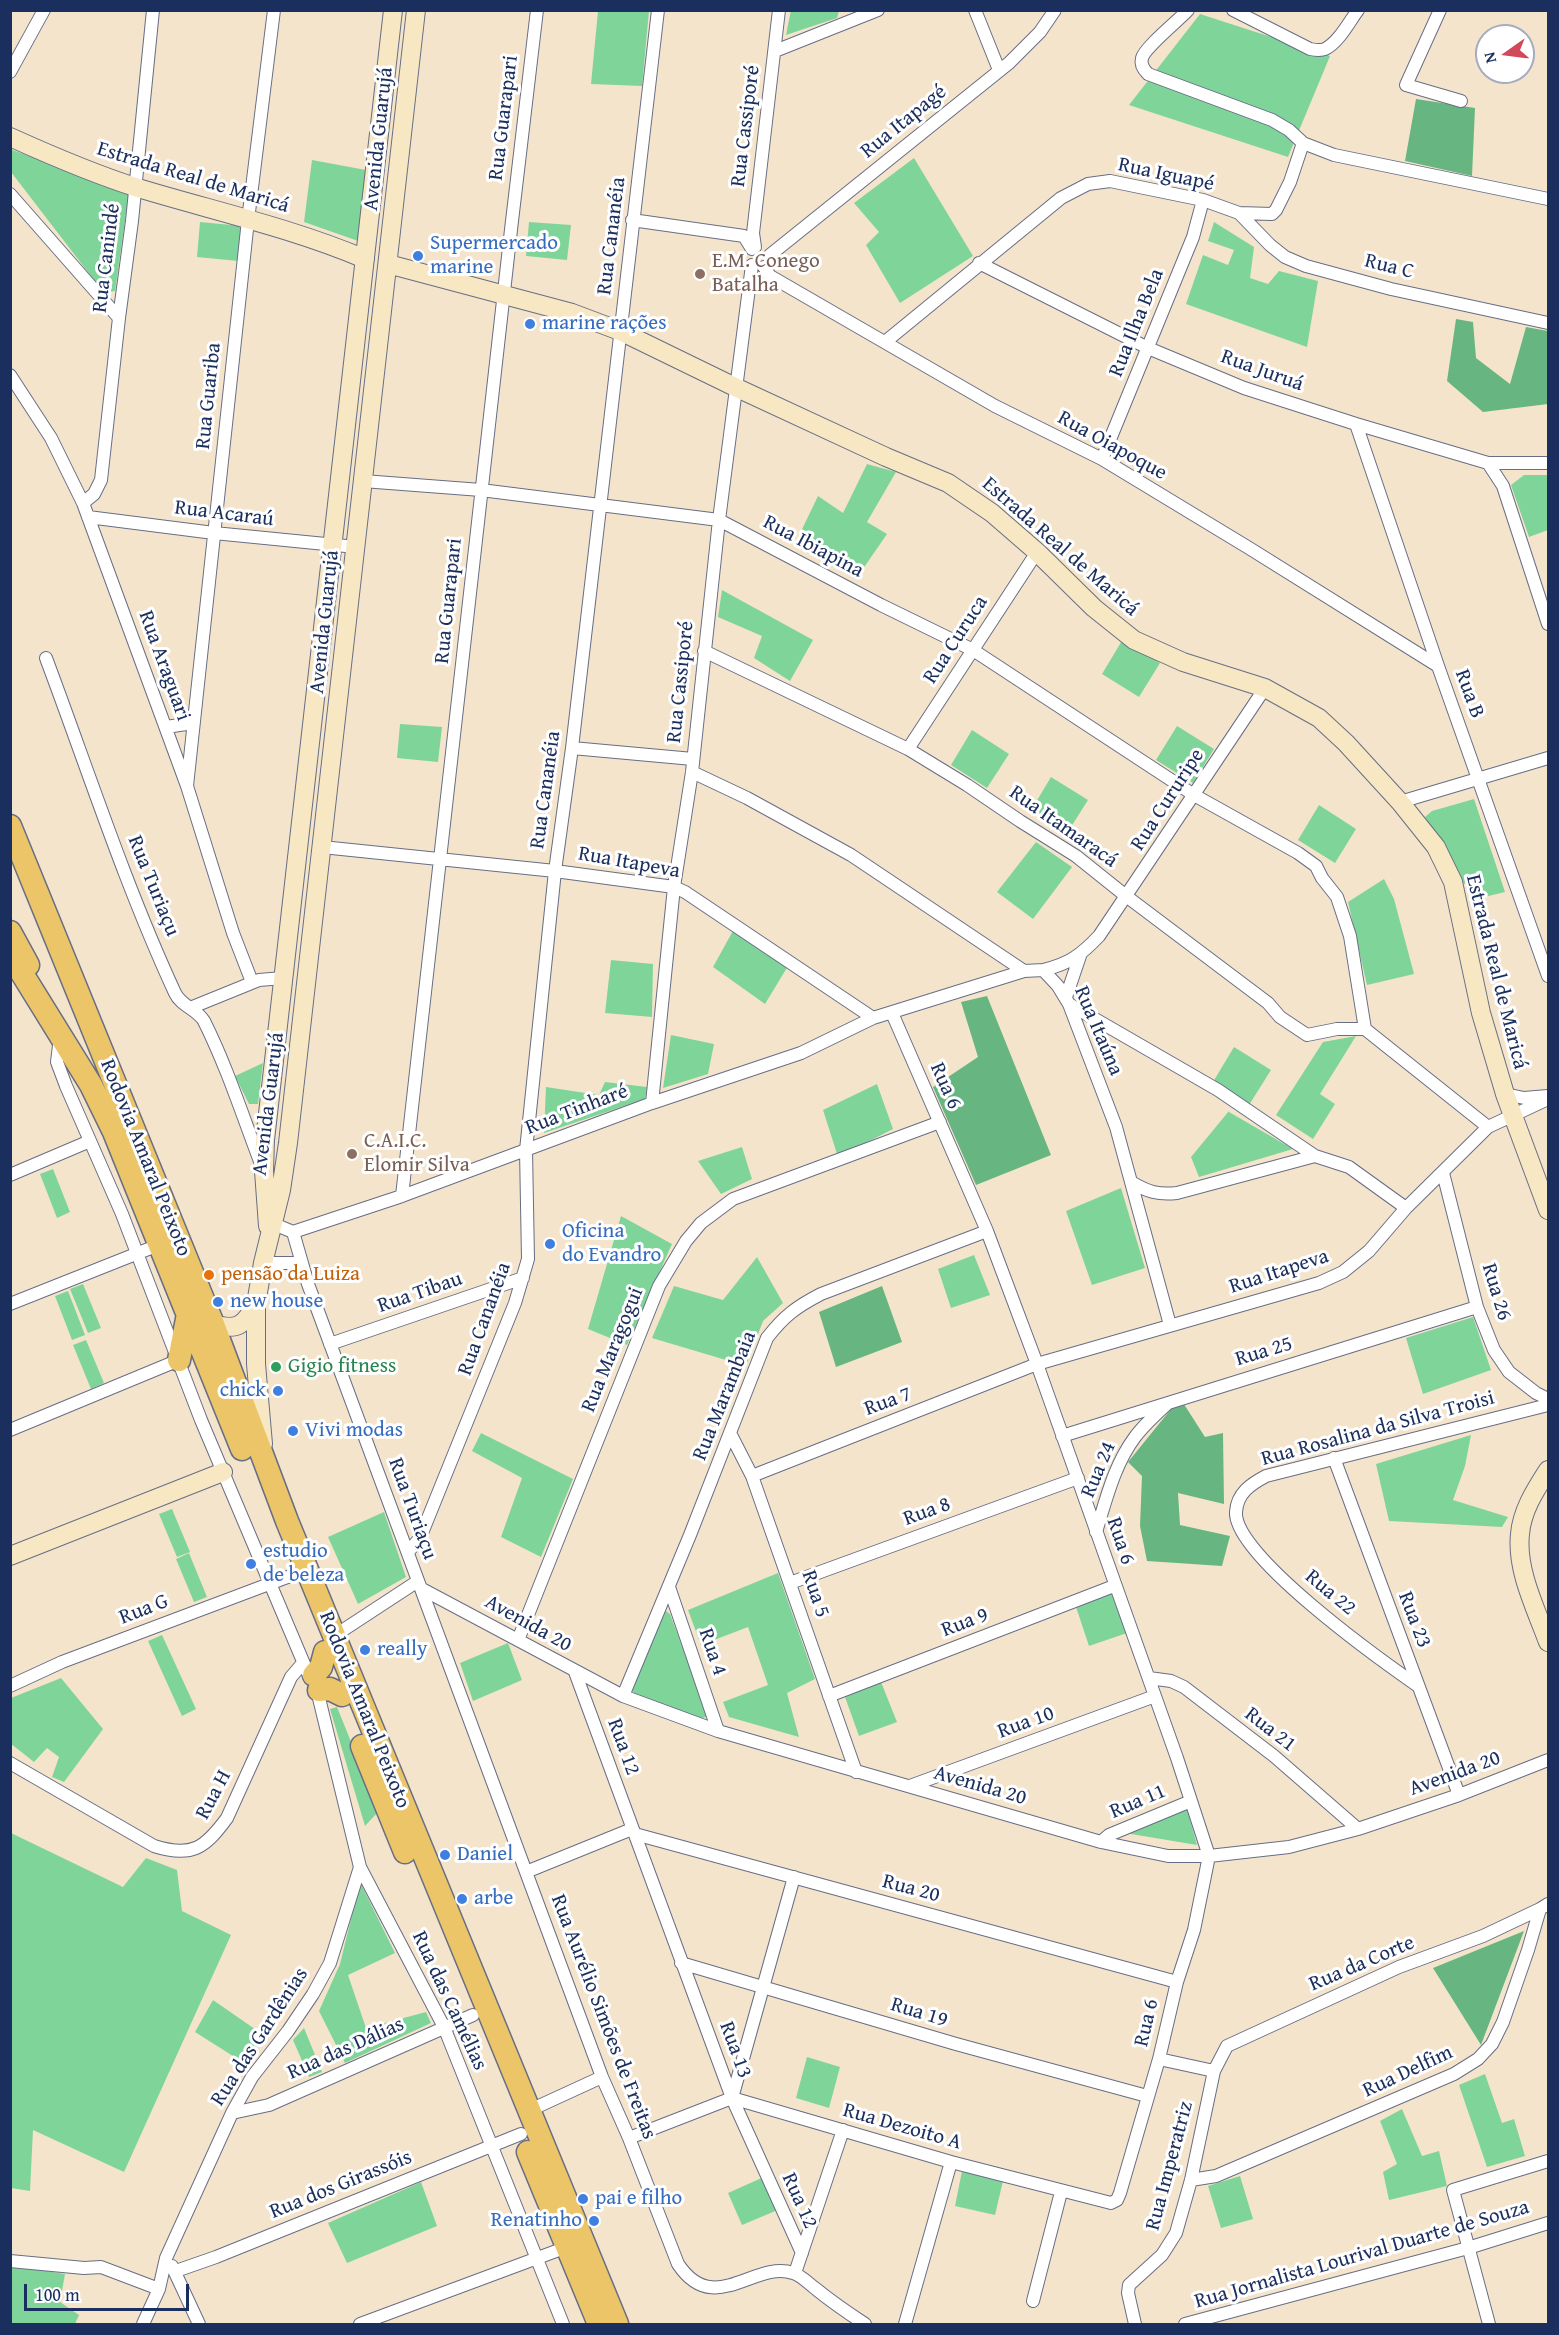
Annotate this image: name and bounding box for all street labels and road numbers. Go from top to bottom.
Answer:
street label: Rua Guarapari [484,54,524,182]
street label: Rua Cassiporé [726,64,766,188]
street label: Avenida Guarujá [359,66,399,212]
street label: Rua Itapagé [856,80,952,164]
street label: Estrada Real de Maricá [94,137,292,219]
street label: Rua Iguapé [1116,153,1216,197]
street label: Rua Cananéia [592,176,632,296]
street label: Rua Canindé [88,202,126,314]
street label: Rua C [1362,249,1416,285]
street label: Rua Ilha Bela [1104,265,1170,381]
street label: Rua Guariba [191,341,227,451]
street label: Rua Juruá [1217,344,1307,398]
street label: Rua Oiapoque [1053,406,1171,486]
street label: Estrada Real de Maricá [976,472,1144,622]
street label: Rua Acaraú [173,495,275,533]
street label: Rua Ibiapina [758,510,868,584]
street label: Rua Guarapari [430,537,468,665]
street label: Avenida Guarujá [305,549,345,695]
street label: Rua Curuca [918,591,994,689]
street label: Rua Araguari [132,607,196,725]
street label: Rua Cassiporé [662,620,700,744]
street label: Rua B [1449,666,1489,722]
street label: Rua Cananéia [525,730,567,850]
street label: Rua Cururipe [1126,744,1210,856]
street label: Rua Itamaracá [1004,780,1122,874]
street label: Rua Turiaçu [121,832,185,940]
street label: Rua Itapeva [576,842,682,884]
street label: Estrada Real de Maricá [1460,872,1532,1072]
street label: Rua Itaúna [1068,982,1128,1080]
street label: Avenida Guarujá [248,1031,290,1177]
street label: Rodovia Amaral Peixoto [94,1056,196,1260]
street label: Rua 6 [924,1059,966,1113]
street label: Rua Tinharé [522,1079,632,1141]
street label: Rua Itapeva [1226,1244,1332,1300]
street label: Rua Cananéia [453,1259,517,1379]
street label: Rua 26 [1475,1260,1517,1324]
street label: Rua Tibau [374,1267,466,1319]
street label: Rua Maragogui [577,1284,649,1416]
street label: Rua Marambaia [688,1328,762,1464]
street label: Rua 25 [1232,1331,1296,1373]
street label: Rua 7 [861,1382,915,1422]
street label: Rua Rosalina da Silva Troisi [1259,1386,1497,1472]
street label: Rua 24 [1076,1438,1122,1502]
street label: Rua Turiaçu [382,1455,442,1563]
street label: Rua 8 [900,1492,954,1532]
street label: Rua 6 [1100,1514,1140,1568]
street label: Rua 22 [1300,1565,1360,1621]
street label: Rua 5 [795,1567,835,1621]
street label: Rua 23 [1392,1588,1436,1652]
street label: Rua G [116,1589,172,1631]
street label: Avenida 20 [480,1590,576,1658]
street label: Rua 9 [938,1603,992,1643]
street label: Rodovia Amaral Peixoto [313,1608,415,1812]
street label: Rua 4 [692,1625,732,1679]
street label: Rua 10 [994,1701,1058,1745]
street label: Rua 21 [1239,1702,1301,1758]
street label: Rua 12 [601,1715,645,1779]
street label: Avenida 20 [1406,1746,1504,1802]
street label: Avenida 20 [931,1761,1029,1811]
street label: Rua H [191,1766,237,1824]
street label: Rua 11 [1106,1779,1170,1825]
street label: Rua 20 [880,1869,942,1909]
street label: Rua Aurélio Simões de Freitas [545,1891,661,2143]
street label: Rua das Camélias [406,1927,492,2075]
street label: Rua da Corte [1306,1931,1418,1997]
street label: Rua das Gardênias [206,1963,314,2111]
street label: Rua 19 [887,1992,951,2034]
street label: Rua 6 [1129,1997,1165,2049]
street label: Rua das Dálias [284,2012,408,2086]
street label: Rua 13 [713,2018,757,2082]
street label: Rua Delfim [1359,2040,1457,2104]
street label: Rua Dezoito A [840,2098,964,2156]
street label: Rua Imperatriz [1141,2099,1199,2233]
street label: Rua dos Girassóis [266,2145,416,2225]
street label: Rua 12 [776,2169,822,2233]
street label: Rua Jornalista Lourival Duarte de Souza [1192,2195,1532,2315]

